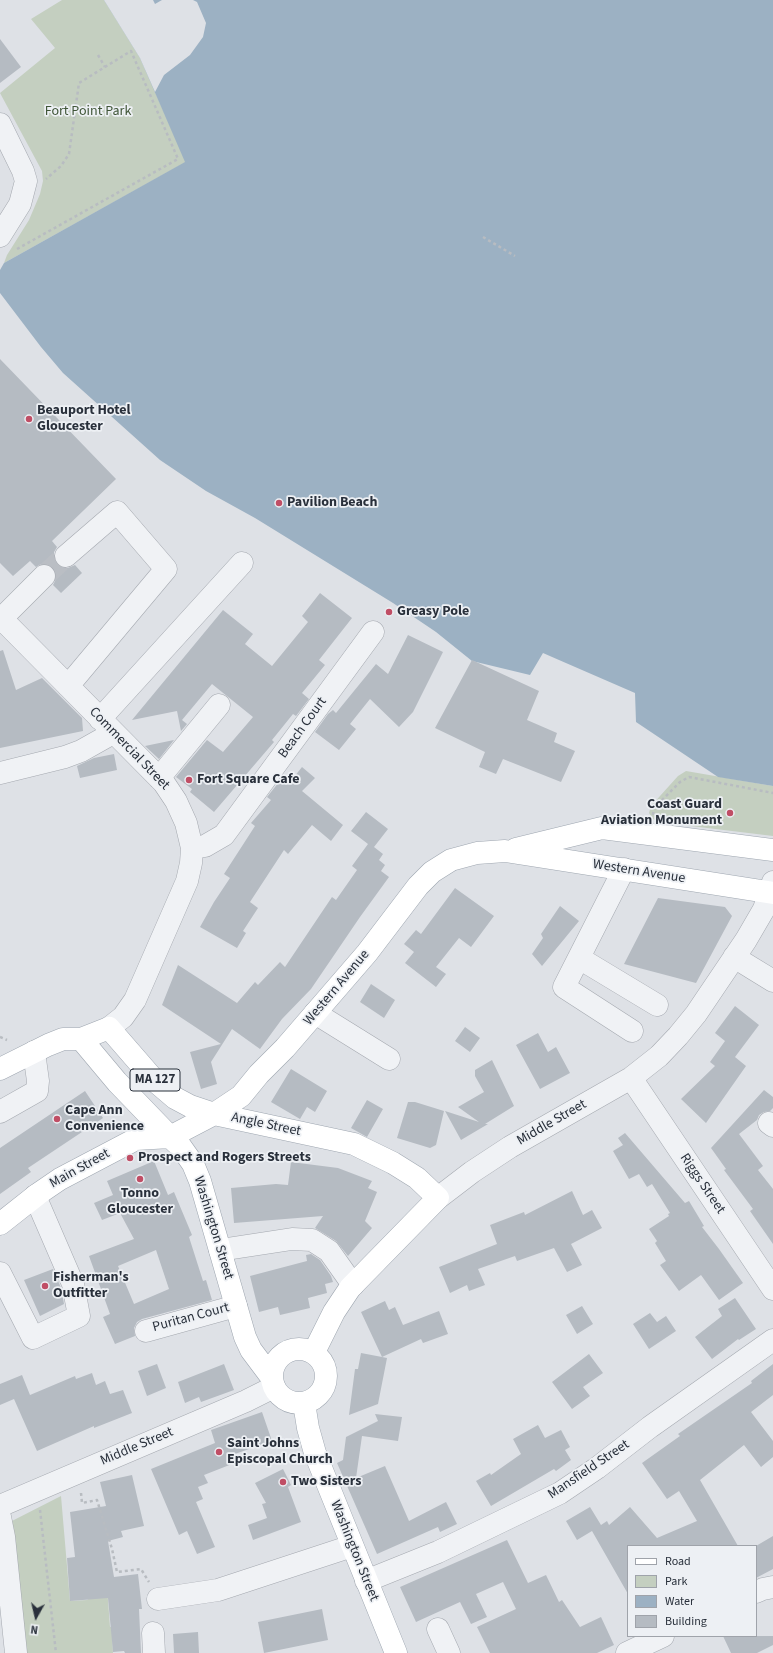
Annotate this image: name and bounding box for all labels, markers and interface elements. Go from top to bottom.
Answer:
park label: Fort Point Park [45,104,131,120]
place label: Beauport Hotel Gloucester [37,403,131,436]
marker: Beauport Hotel Gloucester [24,414,34,424]
place label: Pavilion Beach [287,495,377,511]
marker: Pavilion Beach [274,498,284,508]
place label: Greasy Pole [397,604,469,620]
marker: Greasy Pole [384,607,394,617]
street label: Beach Court [275,694,331,762]
street label: Commercial Street [85,704,173,794]
place label: Fort Square Cafe [197,772,300,788]
marker: Fort Square Cafe [184,775,194,785]
place label: Coast Guard Aviation Monument [601,797,722,830]
marker: Coast Guard Aviation Monument [725,808,735,818]
street label: Western Avenue [592,856,686,888]
street label: Western Avenue [301,947,373,1029]
road number: MA 127 [130,1069,180,1091]
street label: Middle Street [514,1096,590,1150]
place label: Cape Ann Convenience [65,1103,144,1136]
street label: Angle Street [230,1109,302,1141]
marker: Cape Ann Convenience [52,1114,62,1124]
street label: Main Street [47,1146,113,1192]
place label: Prospect and Rogers Streets [138,1150,311,1166]
street label: Riggs Street [676,1151,728,1217]
marker: Prospect and Rogers Streets [125,1153,135,1163]
marker: Tonno Gloucester [135,1174,145,1184]
street label: Washington Street [189,1174,237,1282]
place label: Tonno Gloucester [107,1186,173,1218]
place label: Fisherman's Outfitter [53,1270,129,1302]
marker: Fisherman's Outfitter [40,1281,50,1291]
street label: Puritan Court [151,1300,231,1336]
street label: Middle Street [98,1424,176,1470]
place label: Saint Johns Episcopal Church [227,1436,333,1468]
street label: Mansfield Street [545,1437,633,1503]
marker: Saint Johns Episcopal Church [214,1447,224,1457]
place label: Two Sisters [291,1474,361,1490]
marker: Two Sisters [278,1477,288,1487]
street label: Washington Street [326,1498,382,1604]
legend [627,1545,757,1637]
text: Road [665,1553,691,1570]
text: Park [665,1573,687,1590]
text: Water [665,1593,694,1610]
north arrow [16,1597,56,1637]
text: Building [665,1613,707,1630]
text: N [30,1621,39,1637]

